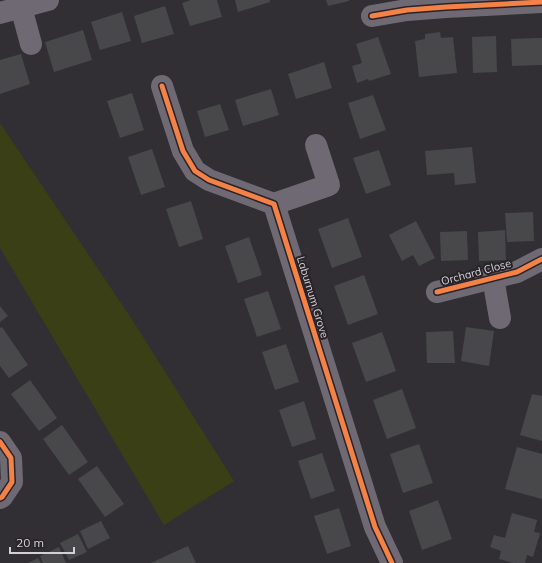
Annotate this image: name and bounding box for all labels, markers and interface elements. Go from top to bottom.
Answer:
street label: Laburnum Grove [294,254,332,340]
street label: Orchard Close [439,256,513,288]
scale bar [10,529,74,555]
text: 20 m [16,535,44,550]

